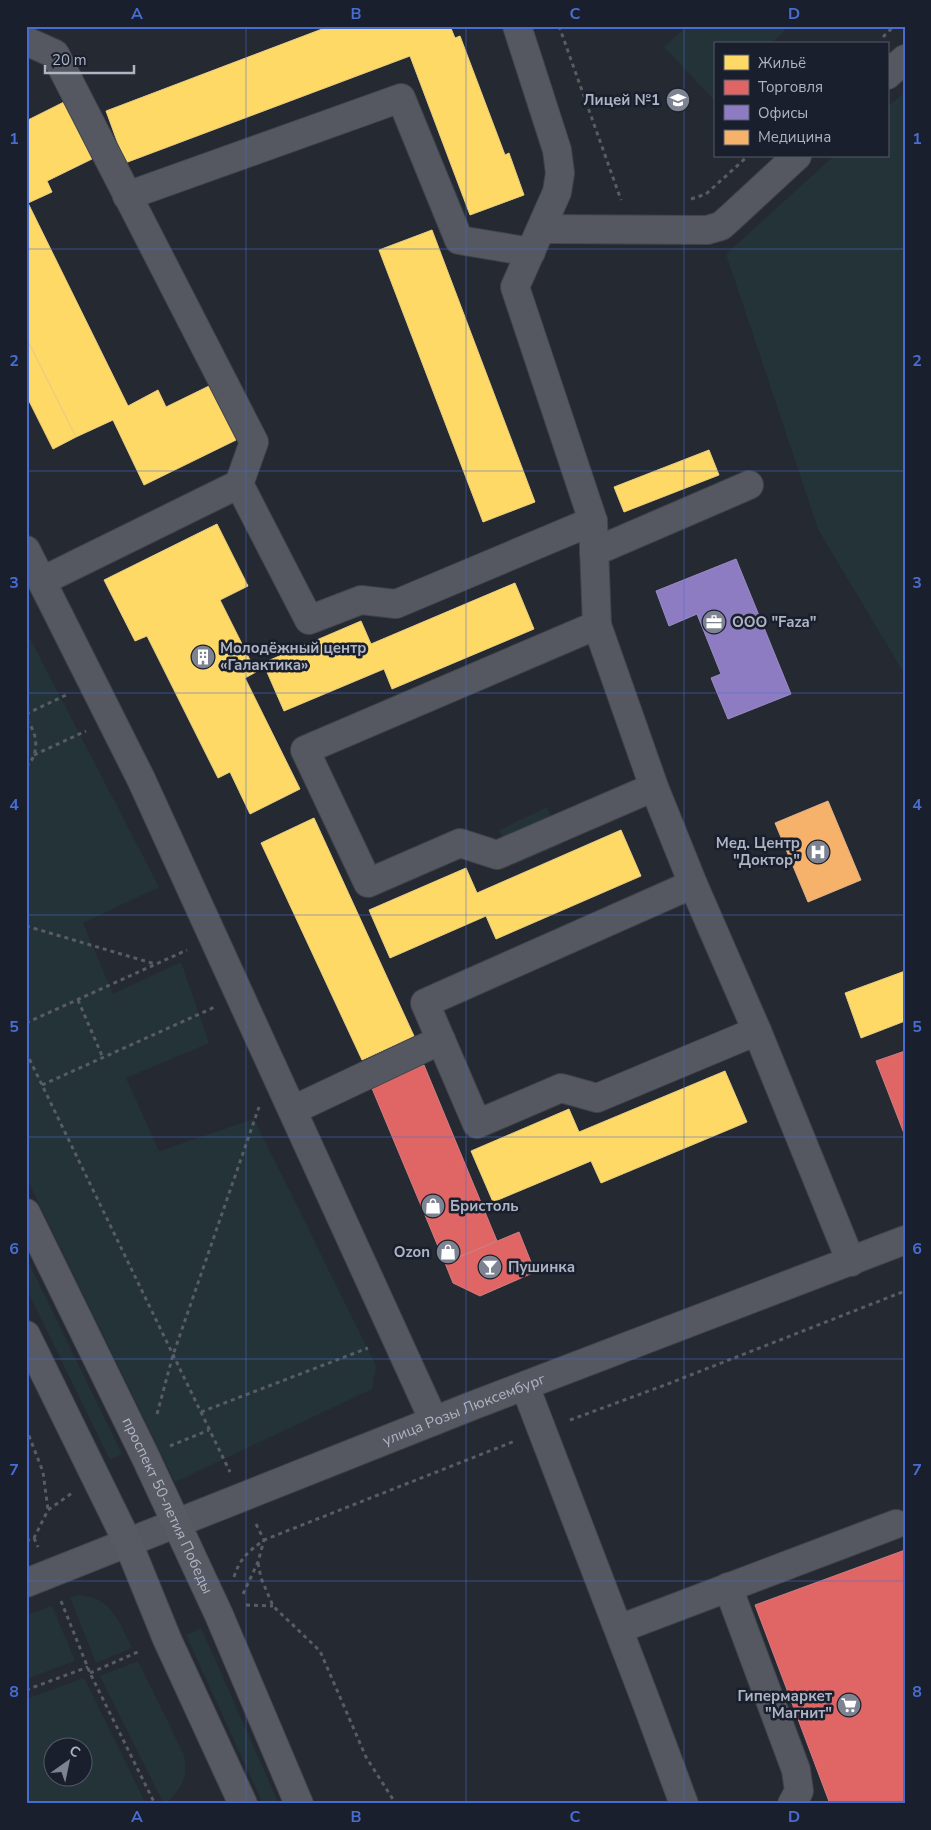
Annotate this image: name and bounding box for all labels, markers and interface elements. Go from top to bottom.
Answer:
text: A [131,3,143,25]
text: B [350,3,362,25]
text: C [570,3,581,25]
text: D [788,3,800,25]
scale bar [45,42,134,74]
legend [714,42,888,158]
text: 20 m [52,50,87,70]
text: Жильё [758,53,806,73]
text: Торговля [758,77,823,97]
school or university icon: Лицей №1 [665,87,691,113]
place label: Лицей №1 [583,90,660,110]
text: Офисы [758,103,808,123]
text: Медицина [758,127,831,147]
text: 1 [9,128,19,150]
text: 1 [912,128,922,150]
text: 2 [9,350,19,372]
text: 2 [912,350,922,372]
text: 3 [9,572,19,594]
text: 3 [912,572,922,594]
office icon: OOO "Faza" [701,609,727,635]
place label: OOO "Faza" [732,612,816,632]
place label: Молодёжный центр «Галактика» [220,638,367,675]
building icon: Молодёжный центр «Галактика» [190,644,216,670]
text: 4 [9,794,19,816]
text: 4 [912,794,922,816]
place label: Мед. Центр "Доктор" [716,833,800,870]
hospital icon: Мед. Центр "Доктор" [805,839,831,865]
text: 5 [9,1016,19,1038]
text: 5 [912,1016,922,1038]
shop icon: Бристоль [420,1193,446,1219]
place label: Бристоль [450,1196,519,1216]
text: 6 [9,1238,19,1260]
text: 6 [912,1238,922,1260]
shop icon: Ozon [435,1239,461,1265]
place label: Ozon [394,1242,430,1262]
bar icon: Пушинка [477,1254,503,1280]
place label: Пушинка [508,1257,575,1277]
street label: улица Розы Люксембург [380,1369,549,1450]
street label: проспект 50-летия Победы [118,1414,218,1597]
text: 7 [9,1459,19,1481]
text: 7 [912,1459,922,1481]
text: 8 [9,1681,19,1703]
text: 8 [912,1681,922,1703]
place label: Гипермаркет "Магнит" [737,1686,832,1723]
supermarket icon: Гипермаркет "Магнит" [836,1692,862,1718]
north arrow [42,1738,92,1788]
text: С [66,1741,84,1762]
text: A [131,1806,143,1828]
text: B [350,1806,362,1828]
text: C [570,1806,581,1828]
text: D [788,1806,800,1828]

